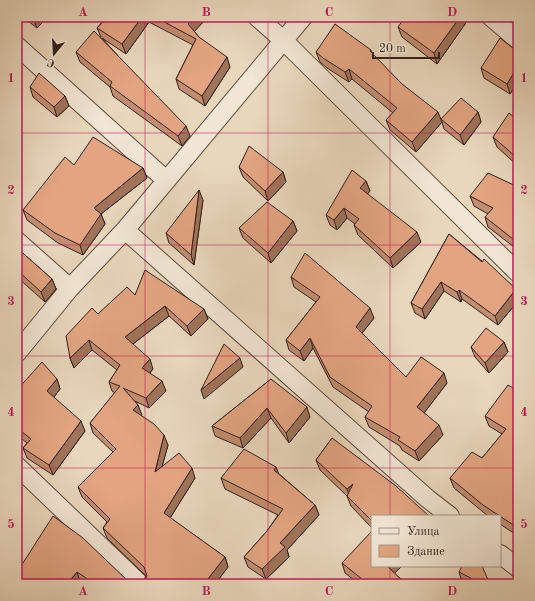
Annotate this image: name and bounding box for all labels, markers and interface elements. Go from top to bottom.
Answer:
text: A [78,6,88,19]
text: B [201,6,211,19]
text: C [325,6,333,19]
text: D [447,6,457,19]
north arrow [34,34,74,74]
scale bar [373,34,439,60]
text: 20 m [379,43,406,55]
text: С [46,56,57,68]
text: 1 [7,72,15,85]
text: 1 [520,72,528,85]
text: 2 [7,184,15,197]
text: 2 [520,184,528,197]
text: 3 [7,295,15,308]
text: 3 [520,295,528,308]
text: 4 [7,406,15,419]
text: 4 [520,406,528,419]
legend [371,515,501,567]
text: 5 [7,518,15,531]
text: 5 [520,518,528,531]
text: Улица [407,526,440,538]
text: Здание [407,546,445,558]
text: A [78,585,88,598]
text: B [201,585,211,598]
text: C [325,585,333,598]
text: D [447,585,457,598]

